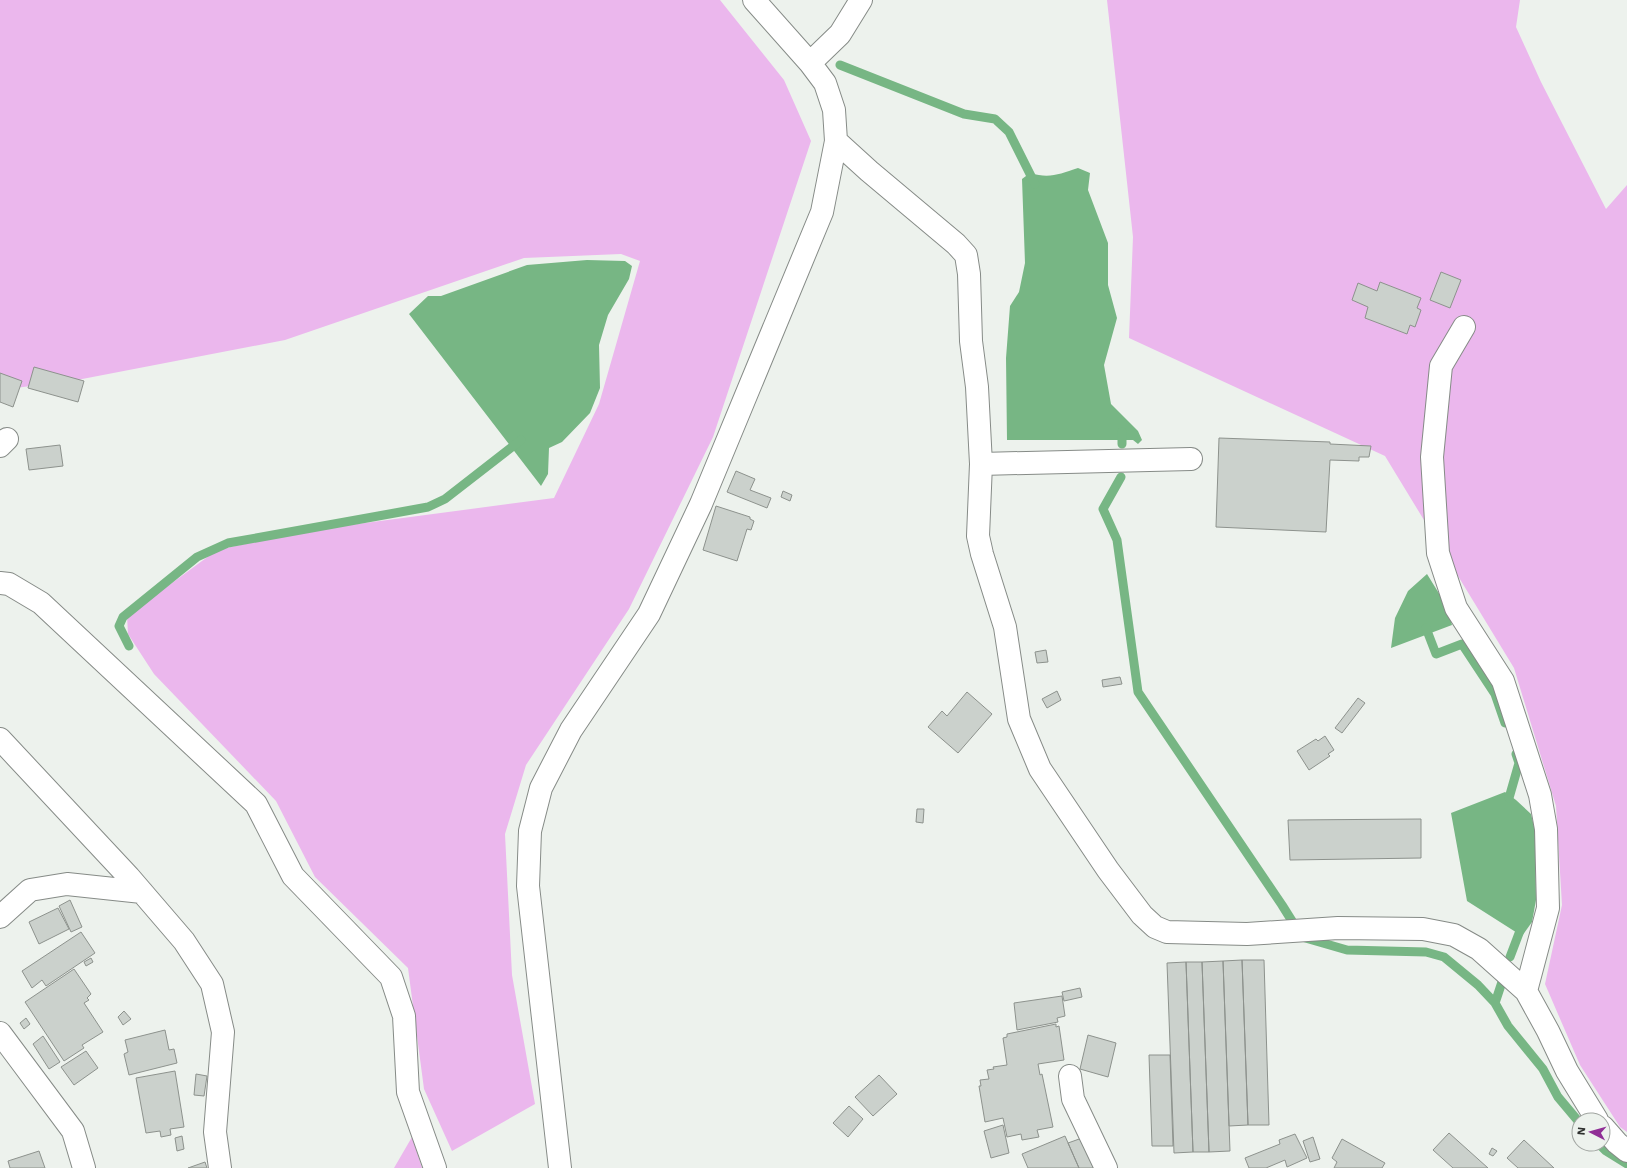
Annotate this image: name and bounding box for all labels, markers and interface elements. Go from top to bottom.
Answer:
north arrow [1571,1112,1611,1152]
text: N [1575,1126,1588,1136]

